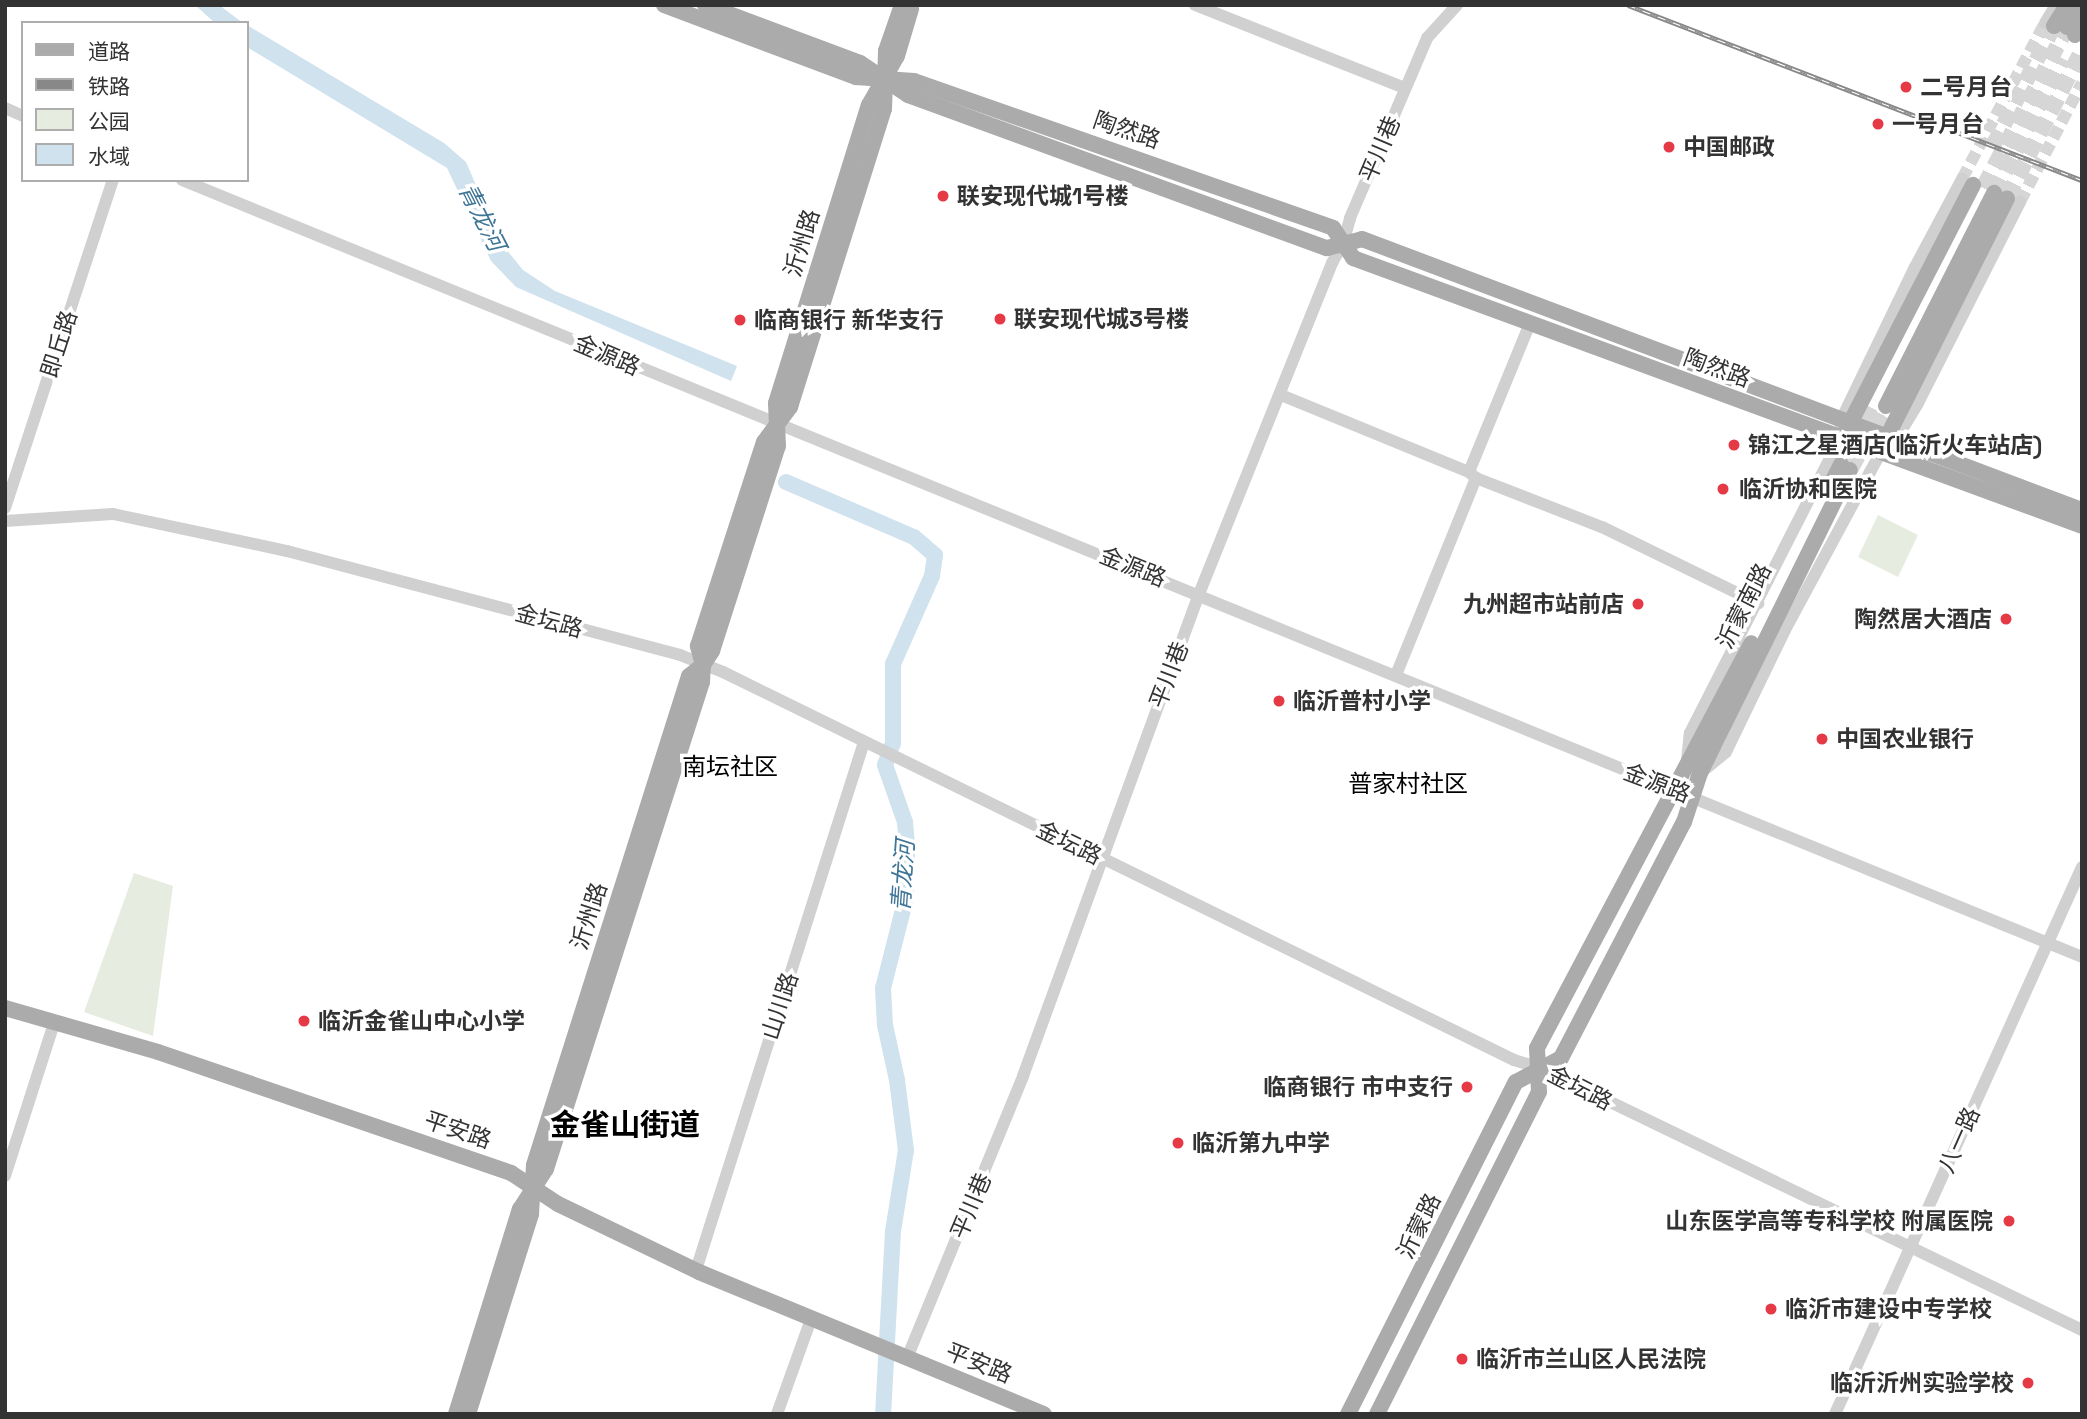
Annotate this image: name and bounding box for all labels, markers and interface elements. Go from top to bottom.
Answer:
legend [21,21,248,182]
text: 道路 [88,38,130,65]
text: 铁路 [88,73,130,100]
place label: 二号月台 [1920,73,2012,101]
marker: 二号月台 [1898,79,1914,95]
street label: 陶然路 [1090,106,1164,154]
text: 公园 [88,108,130,135]
place label: 一号月台 [1892,110,1984,138]
street label: 平川巷 [1354,112,1406,186]
marker: 一号月台 [1870,116,1886,132]
place label: 中国邮政 [1683,133,1775,161]
marker: 中国邮政 [1661,139,1677,155]
text: 水域 [88,143,130,170]
water label: 青龙河 [453,178,511,256]
place label: 联安现代城1号楼 [957,182,1128,210]
marker: 联安现代城1号楼 [935,188,951,204]
street label: 沂州路 [779,206,825,280]
place label: 联安现代城3号楼 [1014,305,1189,333]
place label: 临商银行 新华支行 [754,306,944,334]
street label: 即丘路 [35,307,83,381]
marker: 联安现代城3号楼 [992,311,1008,327]
marker: 临商银行 新华支行 [732,312,748,328]
street label: 金源路 [570,329,644,381]
street label: 陶然路 [1680,343,1754,393]
place label: 锦江之星酒店(临沂火车站店) [1748,431,2042,459]
marker: 锦江之星酒店(临沂火车站店) [1726,437,1742,453]
place label: 临沂协和医院 [1739,475,1877,503]
marker: 临沂协和医院 [1713,479,1733,499]
street label: 金源路 [1096,541,1170,593]
street label: 沂蒙南路 [1711,559,1777,653]
place label: 九州超市站前店 [1463,590,1624,618]
marker: 九州超市站前店 [1630,596,1646,612]
street label: 金坛路 [512,599,586,643]
place label: 陶然居大酒店 [1854,605,1992,633]
marker: 陶然居大酒店 [1998,611,2014,627]
street label: 平川巷 [1144,638,1194,712]
place label: 临沂普村小学 [1293,687,1431,715]
marker: 临沂普村小学 [1271,693,1287,709]
place label: 中国农业银行 [1836,725,1974,753]
marker: 中国农业银行 [1814,731,1830,747]
district label: 南坛社区 [682,753,778,781]
street label: 金源路 [1620,758,1694,808]
district label: 普家村社区 [1348,770,1468,798]
street label: 金坛路 [1032,815,1106,871]
water label: 青龙河 [886,839,920,913]
street label: 沂州路 [565,879,613,953]
street label: 山川路 [756,969,804,1043]
place label: 临沂金雀山中心小学 [318,1007,525,1035]
marker: 临沂金雀山中心小学 [296,1013,312,1029]
street label: 金坛路 [1543,1060,1617,1116]
place label: 临商银行 市中支行 [1263,1073,1453,1101]
marker: 临商银行 市中支行 [1459,1079,1475,1095]
street label: 八一路 [1932,1103,1986,1177]
street label: 平安路 [421,1106,495,1154]
district label: 金雀山街道 [550,1107,700,1143]
place label: 临沂第九中学 [1192,1129,1330,1157]
marker: 临沂第九中学 [1170,1135,1186,1151]
street label: 平川巷 [945,1169,997,1243]
street label: 沂蒙路 [1391,1189,1447,1263]
place label: 山东医学高等专科学校 附属医院 [1665,1207,1993,1235]
marker: 山东医学高等专科学校 附属医院 [1999,1211,2019,1231]
place label: 临沂市建设中专学校 [1785,1295,1992,1323]
marker: 临沂市建设中专学校 [1763,1301,1779,1317]
street label: 平安路 [942,1337,1016,1389]
place label: 临沂市兰山区人民法院 [1476,1345,1706,1373]
marker: 临沂市兰山区人民法院 [1454,1351,1470,1367]
place label: 临沂沂州实验学校 [1830,1369,2014,1397]
marker: 临沂沂州实验学校 [2020,1375,2036,1391]

